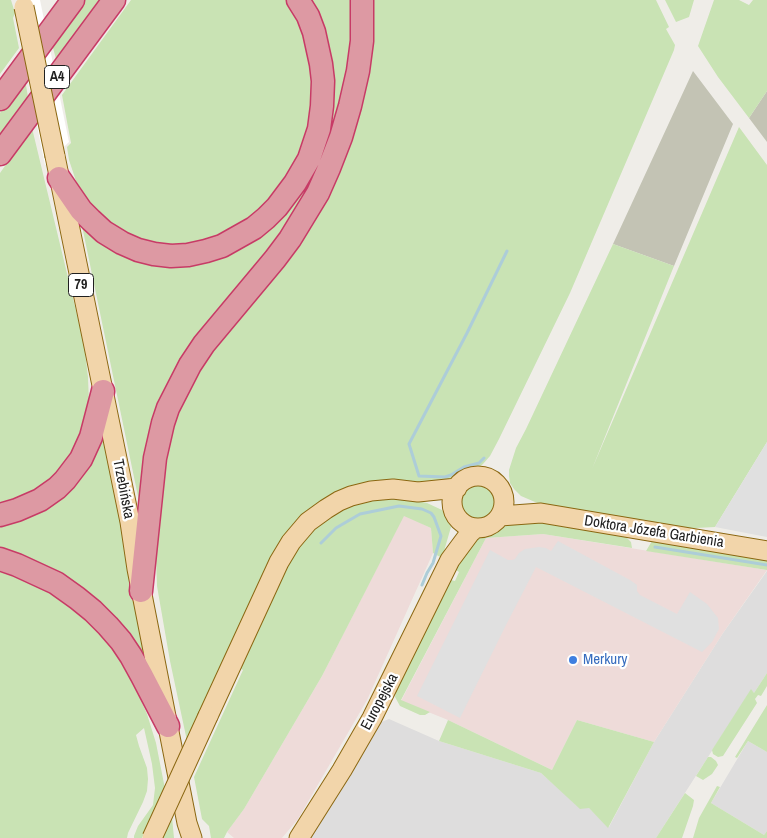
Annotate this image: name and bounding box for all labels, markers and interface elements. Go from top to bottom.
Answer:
road number: A4 [44,66,70,88]
road number: 79 [68,274,94,296]
street label: Trzebińska [108,458,138,520]
street label: Doktora Józefa Garbienia [583,512,725,552]
place label: Merkury [583,651,627,669]
marker: Merkury [567,654,579,666]
street label: Europejska [358,671,402,733]

